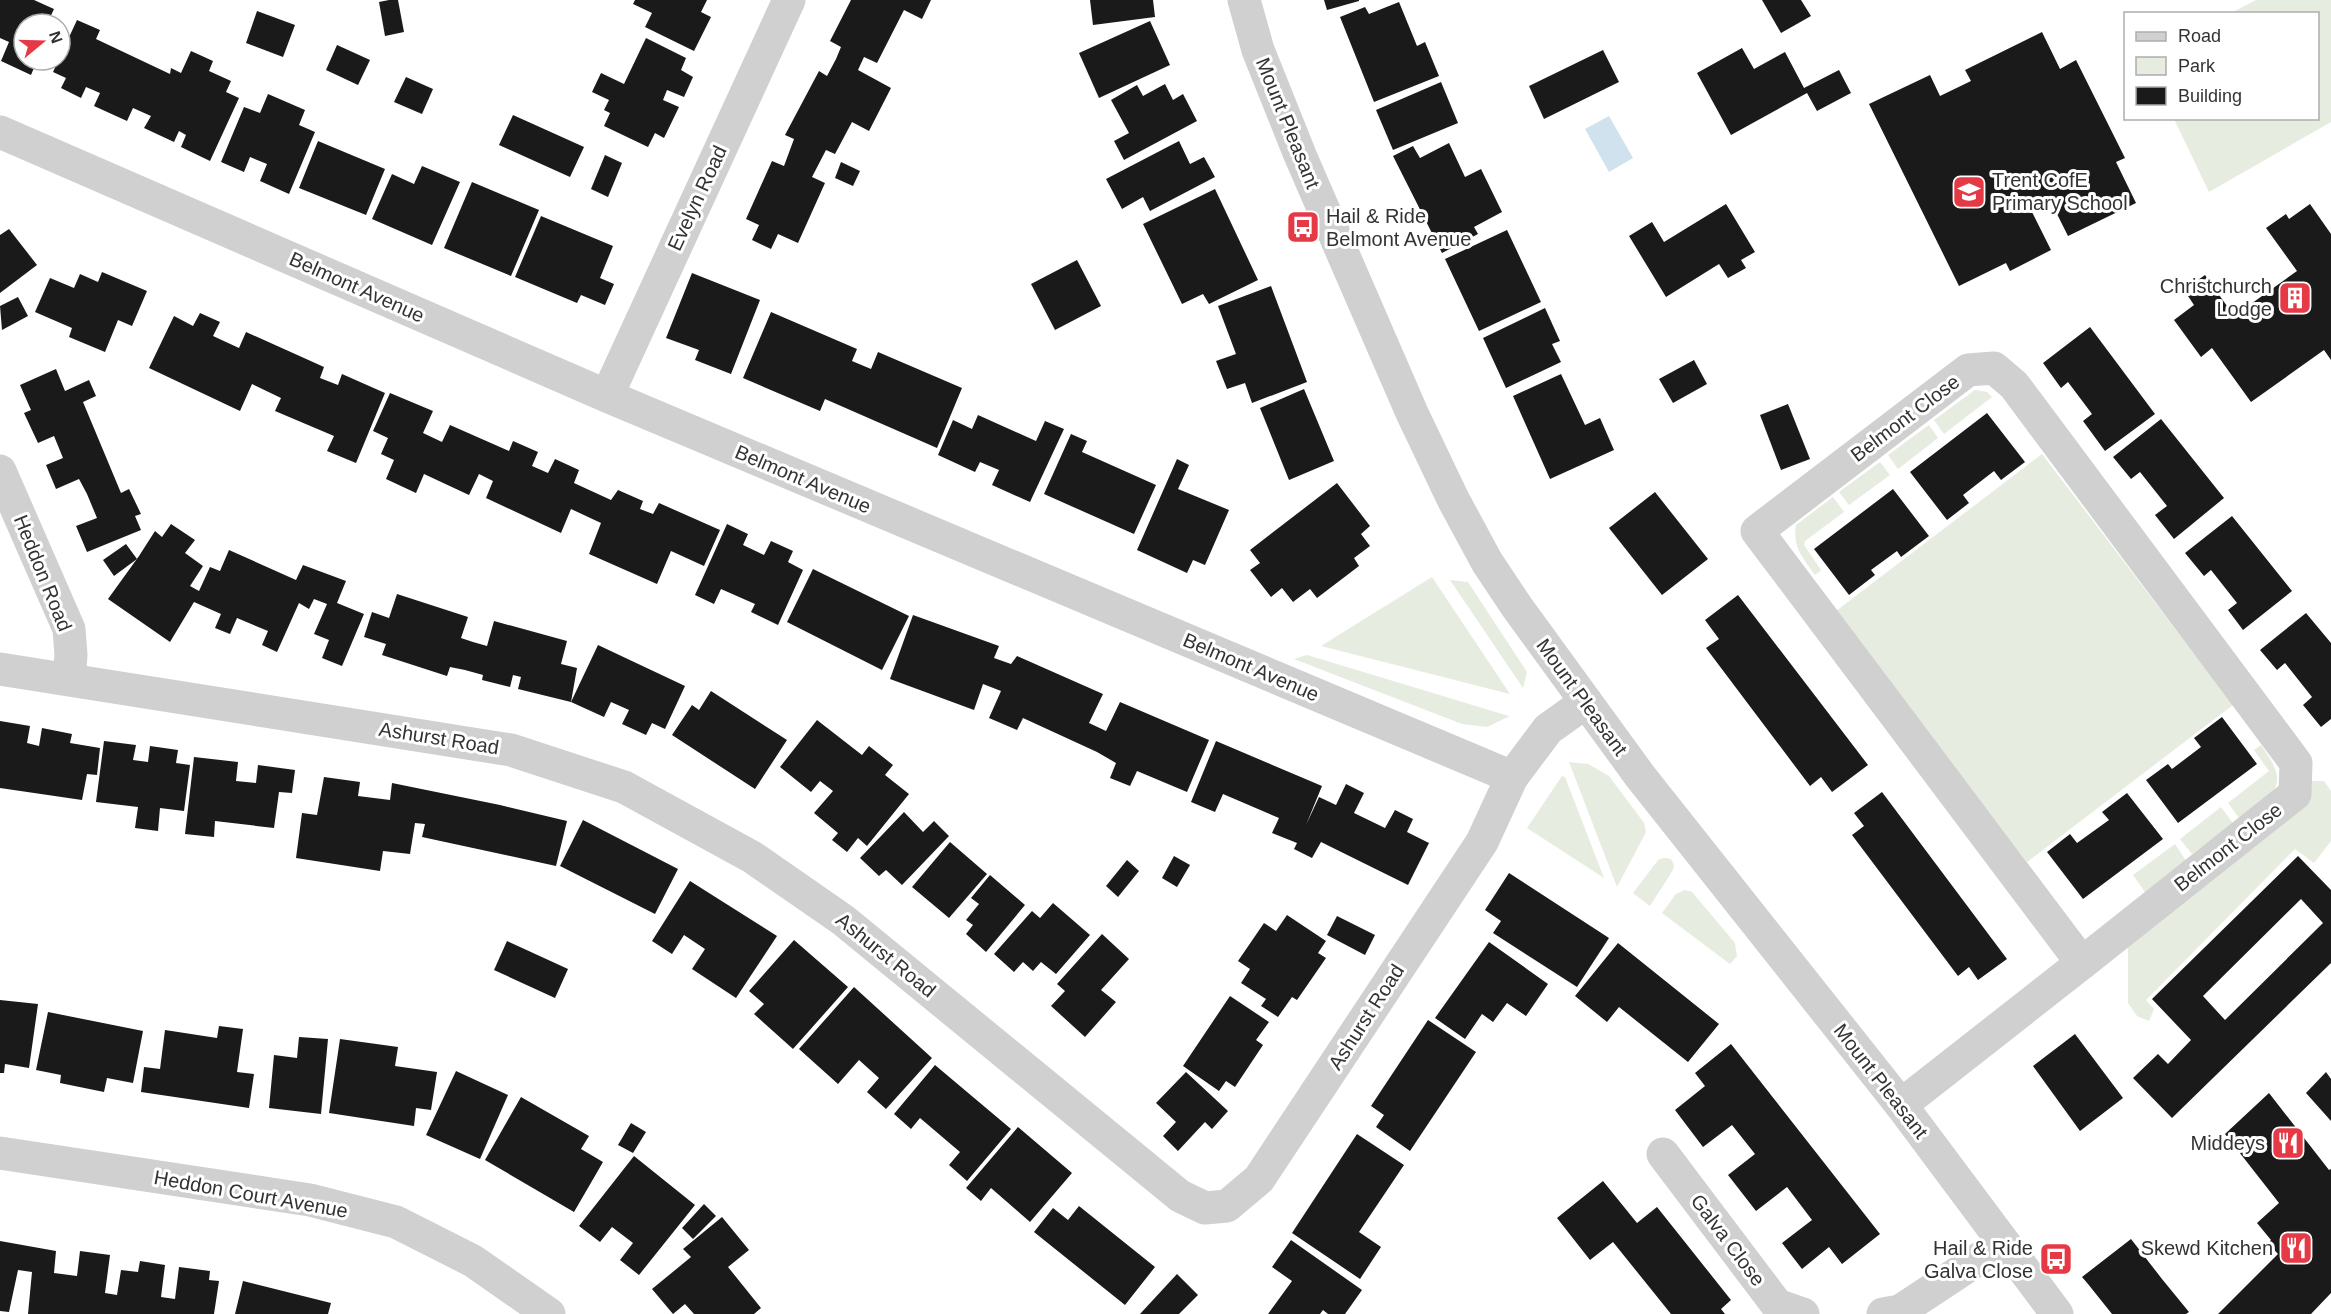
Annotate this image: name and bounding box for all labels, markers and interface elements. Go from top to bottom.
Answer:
north arrow [12,12,72,72]
legend [2124,12,2319,120]
text: Road [2178,26,2221,46]
text: N [46,29,66,46]
street label: Mount Pleasant [1252,54,1324,192]
text: Park [2178,56,2216,76]
text: Building [2178,86,2242,106]
street label: Evelyn Road [663,142,731,254]
place label: Trent CofE Primary School [1992,169,2128,214]
school or university icon: Trent CofE Primary School [1951,174,1987,210]
place label: Hail & Ride Belmont Avenue [1326,205,1471,250]
bus stop icon: Hail & Ride Belmont Avenue [1285,209,1321,245]
street label: Belmont Avenue [286,247,428,327]
place label: Christchurch Lodge [2160,275,2272,320]
building icon: Christchurch Lodge [2277,280,2313,316]
street label: Belmont Close [1846,370,1964,466]
street label: Belmont Avenue [732,440,874,518]
street label: Heddon Road [10,512,76,634]
street label: Belmont Avenue [1180,628,1322,706]
street label: Mount Pleasant [1532,634,1632,760]
street label: Ashurst Road [377,718,501,758]
street label: Belmont Close [2170,798,2286,896]
street label: Ashurst Road [832,908,940,1002]
street label: Ashurst Road [1324,960,1408,1074]
street label: Mount Pleasant [1830,1019,1933,1143]
restaurant icon: Middeys [2270,1125,2306,1161]
place label: Middeys [2191,1132,2265,1154]
street label: Heddon Court Avenue [152,1166,350,1222]
street label: Galva Close [1686,1190,1770,1290]
restaurant icon: Skewd Kitchen [2278,1230,2314,1266]
place label: Hail & Ride Galva Close [1924,1237,2033,1282]
place label: Skewd Kitchen [2141,1237,2273,1259]
bus stop icon: Hail & Ride Galva Close [2038,1241,2074,1277]

